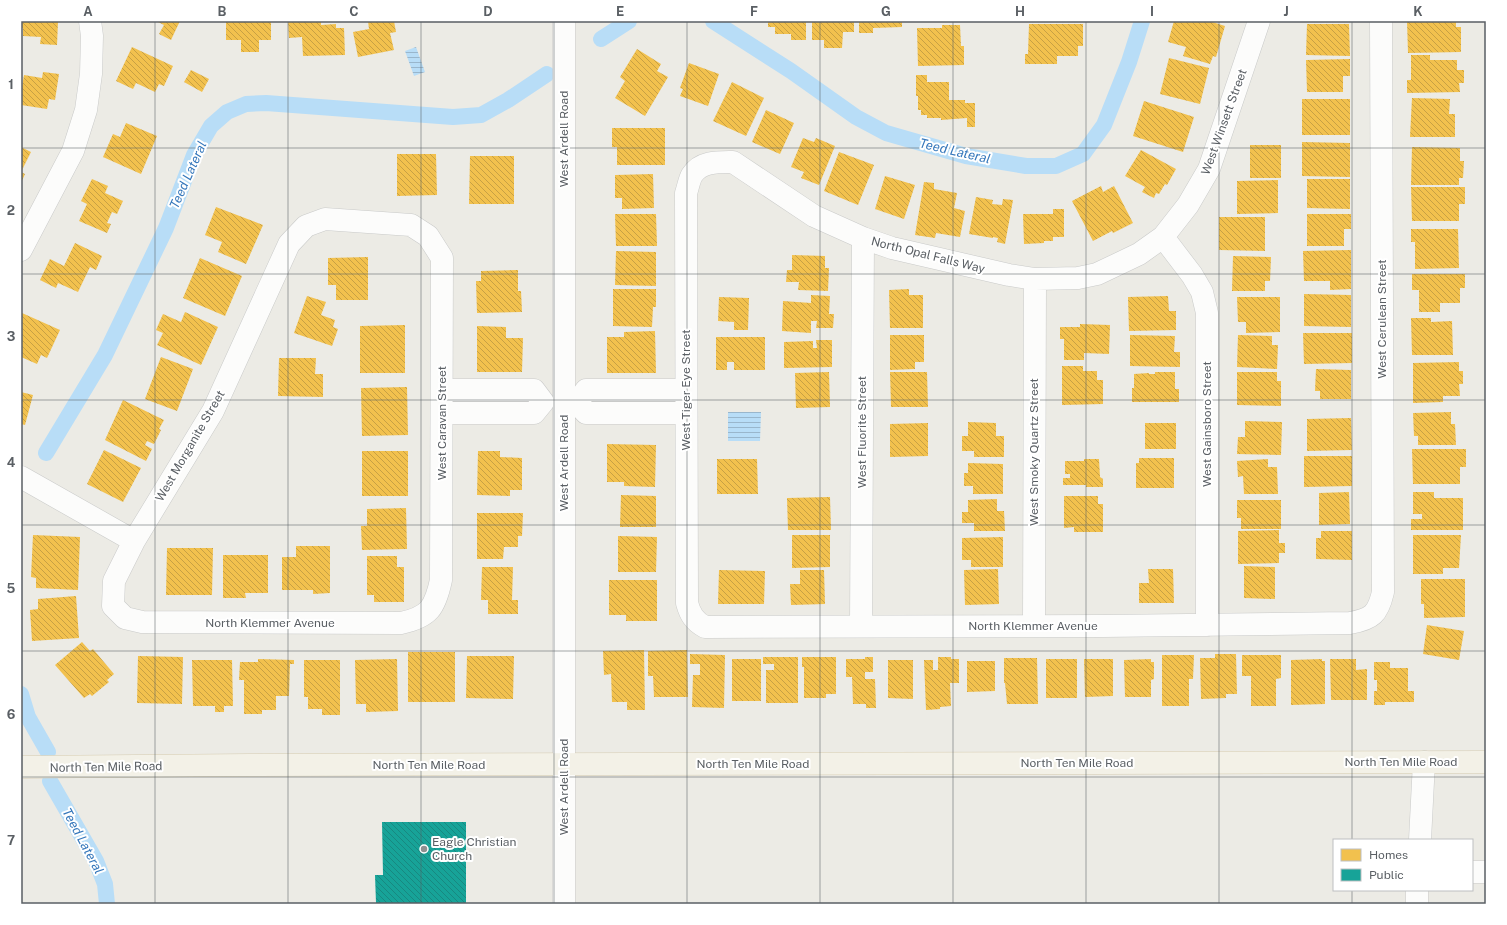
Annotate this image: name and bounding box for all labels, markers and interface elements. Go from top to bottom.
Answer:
text: A [83,4,93,19]
text: B [218,4,227,19]
text: C [349,4,359,19]
text: D [483,4,493,19]
text: E [616,4,624,19]
text: F [750,4,758,19]
text: G [881,4,891,19]
text: H [1015,4,1025,19]
text: I [1150,4,1154,19]
text: J [1283,4,1289,19]
text: K [1413,4,1423,19]
street label: West Winsett Street [1198,67,1250,177]
text: 1 [8,77,14,92]
street label: West Ardell Road [557,91,571,187]
water label: Teed Lateral [918,136,992,166]
water label: Teed Lateral [166,139,210,211]
text: 2 [7,203,15,218]
street label: North Opal Falls Way [870,234,987,276]
street label: West Cerulean Street [1375,259,1389,379]
text: 3 [7,329,16,344]
street label: West Tiger Eye Street [679,329,693,451]
street label: West Gainsboro Street [1200,361,1214,487]
street label: West Caravan Street [435,365,449,480]
street label: West Fluorite Street [855,375,869,488]
street label: West Smoky Quartz Street [1027,378,1041,526]
street label: West Morganite Street [152,388,228,504]
street label: West Ardell Road [557,415,571,511]
text: 4 [7,455,16,470]
text: 5 [7,581,16,596]
street label: North Klemmer Avenue [205,616,335,630]
street label: North Klemmer Avenue [968,619,1098,633]
text: 6 [7,707,16,722]
street label: West Ardell Road [557,739,571,835]
street label: North Ten Mile Road [1345,755,1457,769]
street label: North Ten Mile Road [1021,756,1133,770]
street label: North Ten Mile Road [697,757,809,771]
street label: North Ten Mile Road [373,758,485,772]
street label: North Ten Mile Road [50,759,162,775]
water label: Teed Lateral [59,806,107,877]
text: 7 [7,833,15,848]
place label: Eagle Christian Church [432,835,516,863]
legend [1333,839,1473,891]
marker: Eagle Christian Church [419,844,429,854]
text: Homes [1369,848,1408,862]
text: Public [1369,868,1404,882]

